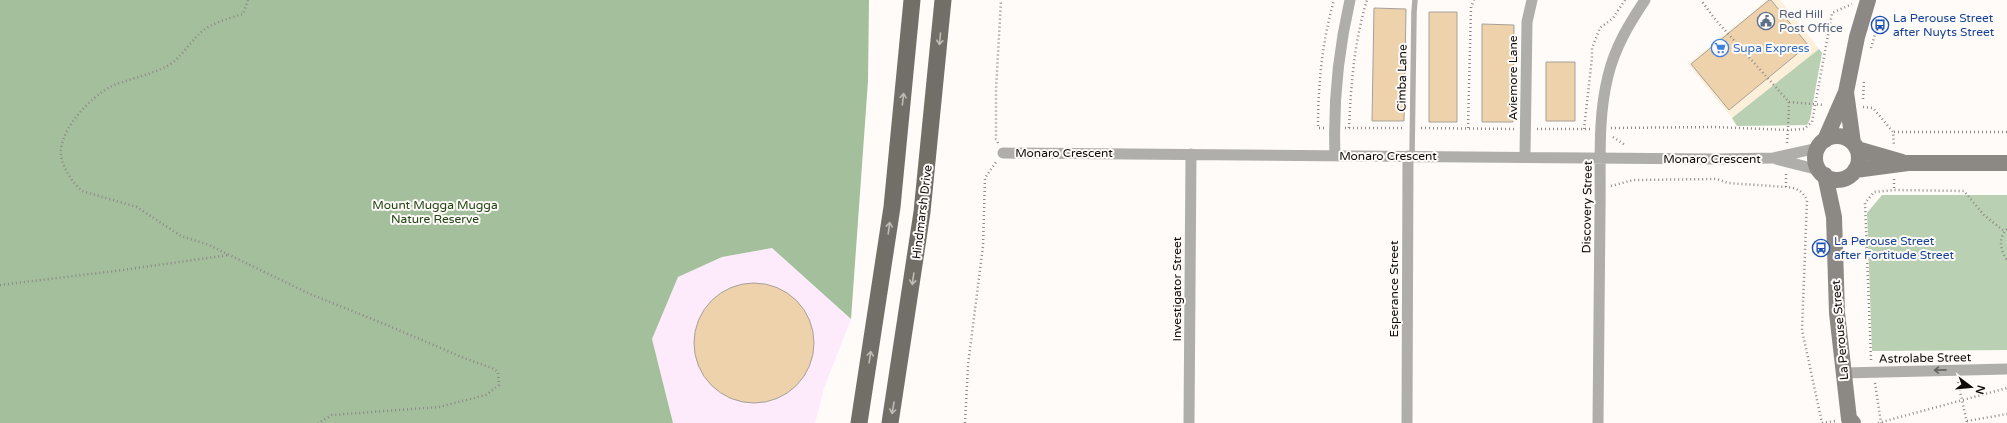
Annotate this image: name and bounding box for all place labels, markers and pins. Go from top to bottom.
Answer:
place label: Red Hill Post Office [1779,7,1843,35]
public building icon: Red Hill Post Office [1756,11,1776,31]
place label: La Perouse Street after Nuyts Street [1893,11,1995,39]
bus stop icon: La Perouse Street after Nuyts Street [1870,15,1890,35]
supermarket icon: Supa Express [1710,38,1730,58]
place label: Supa Express [1733,41,1810,55]
place label: La Perouse Street after Fortitude Street [1834,234,1954,262]
bus stop icon: La Perouse Street after Fortitude Street [1811,238,1831,258]

